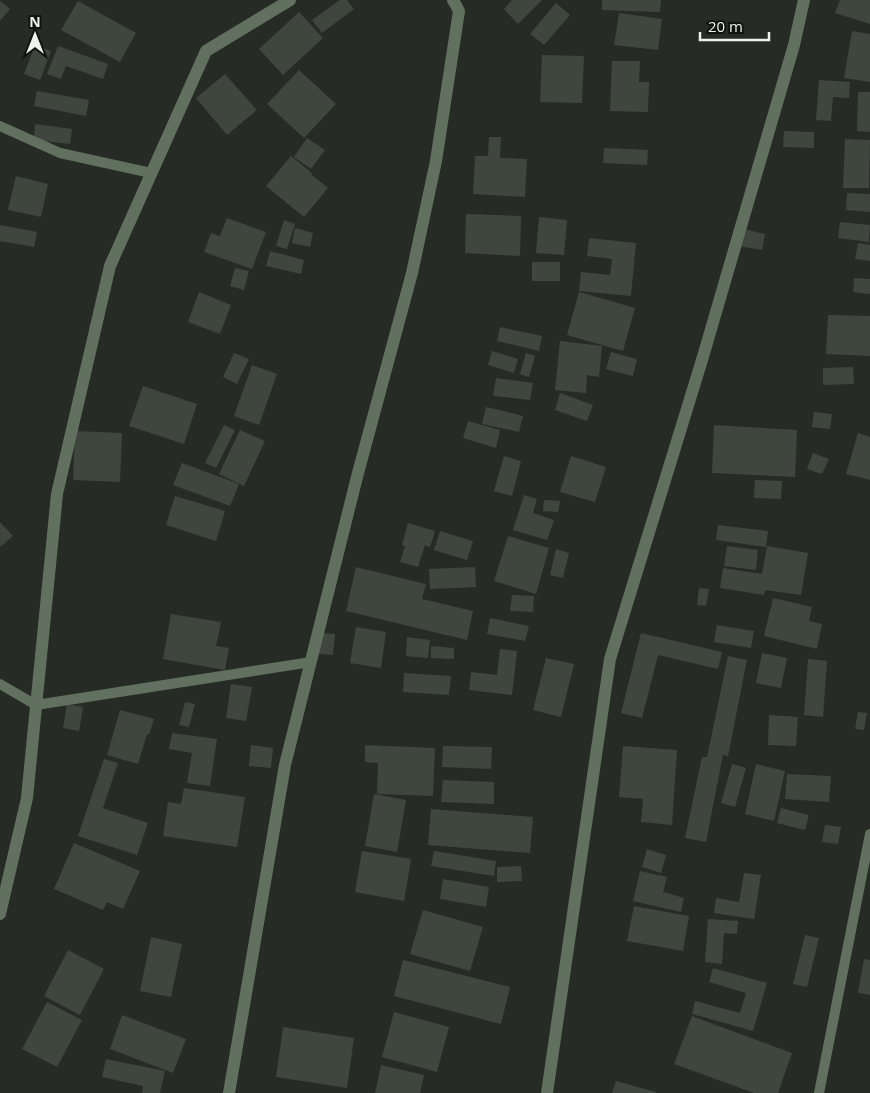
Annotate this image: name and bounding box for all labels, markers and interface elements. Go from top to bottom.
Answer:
north arrow [10,10,60,60]
scale bar [700,10,769,42]
text: N [29,12,41,31]
text: 20 m [708,16,743,36]

